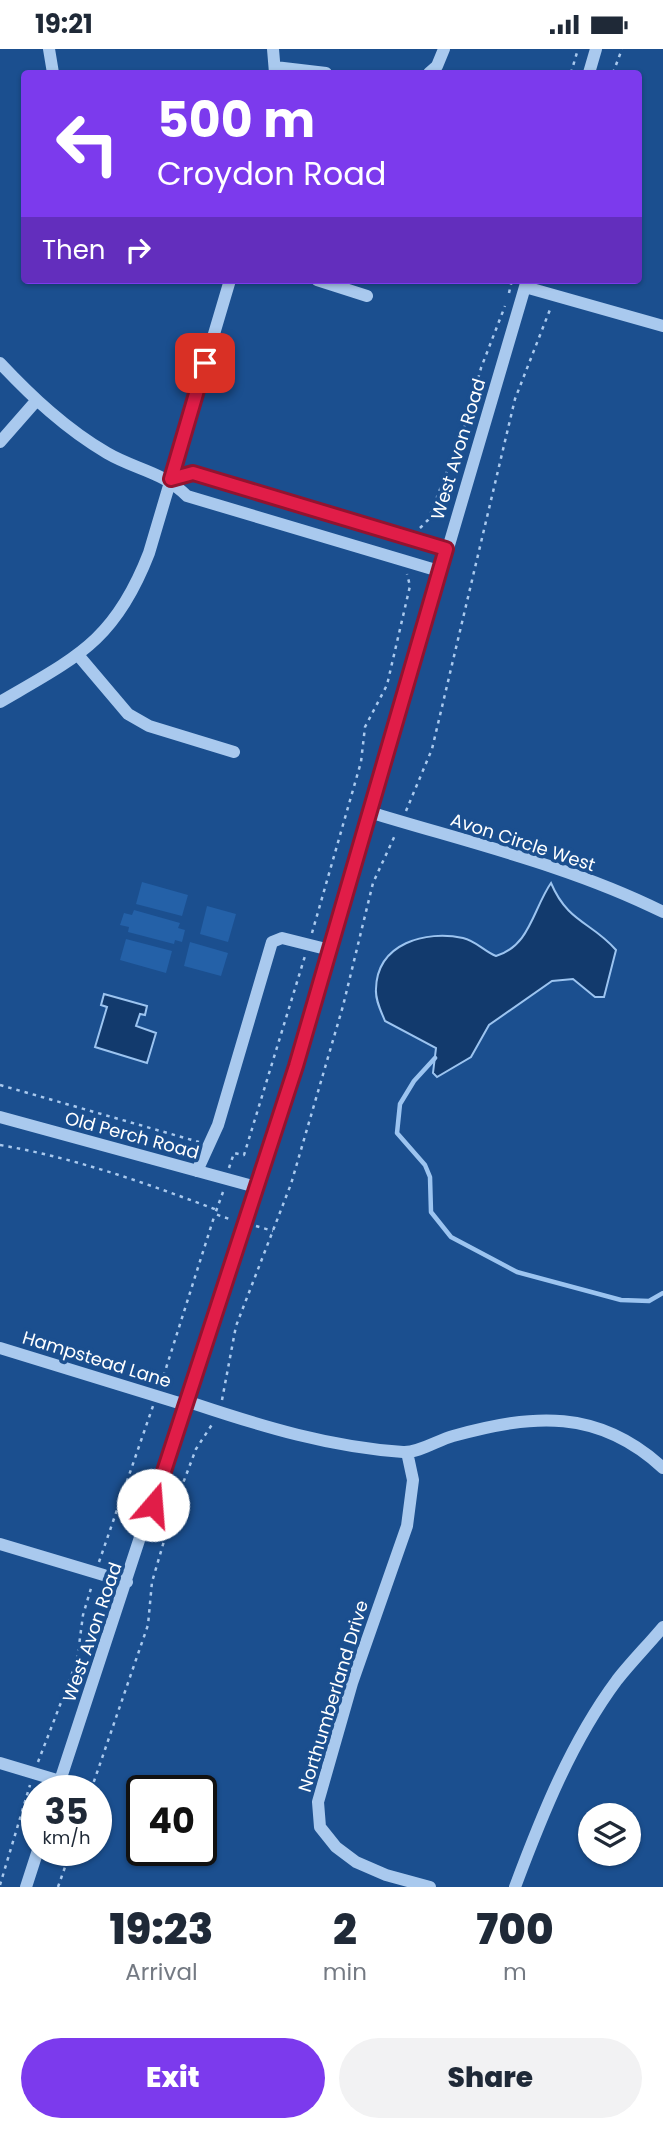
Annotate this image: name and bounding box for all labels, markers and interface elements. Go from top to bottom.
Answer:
text: 19:21 [35,6,93,42]
text: 500 m [157,86,315,154]
icon: left [42,98,133,189]
text: Croydon Road [157,151,386,196]
icon: right [119,231,157,269]
text: Then [42,232,105,268]
pin [175,333,235,393]
icon: arrive [186,344,224,382]
street label: West Avon Road [425,375,491,523]
street label: Avon Circle West [447,807,599,877]
street label: Old Perch Road [62,1105,202,1165]
street label: Hampstead Lane [20,1325,174,1393]
position arrow [116,1468,190,1542]
street label: West Avon Road [56,1559,128,1705]
street label: Northumberland Drive [292,1597,374,1795]
speed limit sign: 40 [126,1775,217,1866]
text: 35 [45,1787,88,1836]
map controls [578,1803,641,1866]
button: layers [578,1803,641,1866]
text: km/h [43,1825,90,1850]
text: 19:23 [109,1900,213,1959]
text: 2 [333,1900,357,1959]
text: 700 [476,1900,554,1959]
text: Arrival [125,1956,198,1988]
text: min [323,1956,367,1988]
text: m [503,1956,527,1988]
button: Exit [21,2038,325,2118]
button: Share [339,2038,642,2118]

